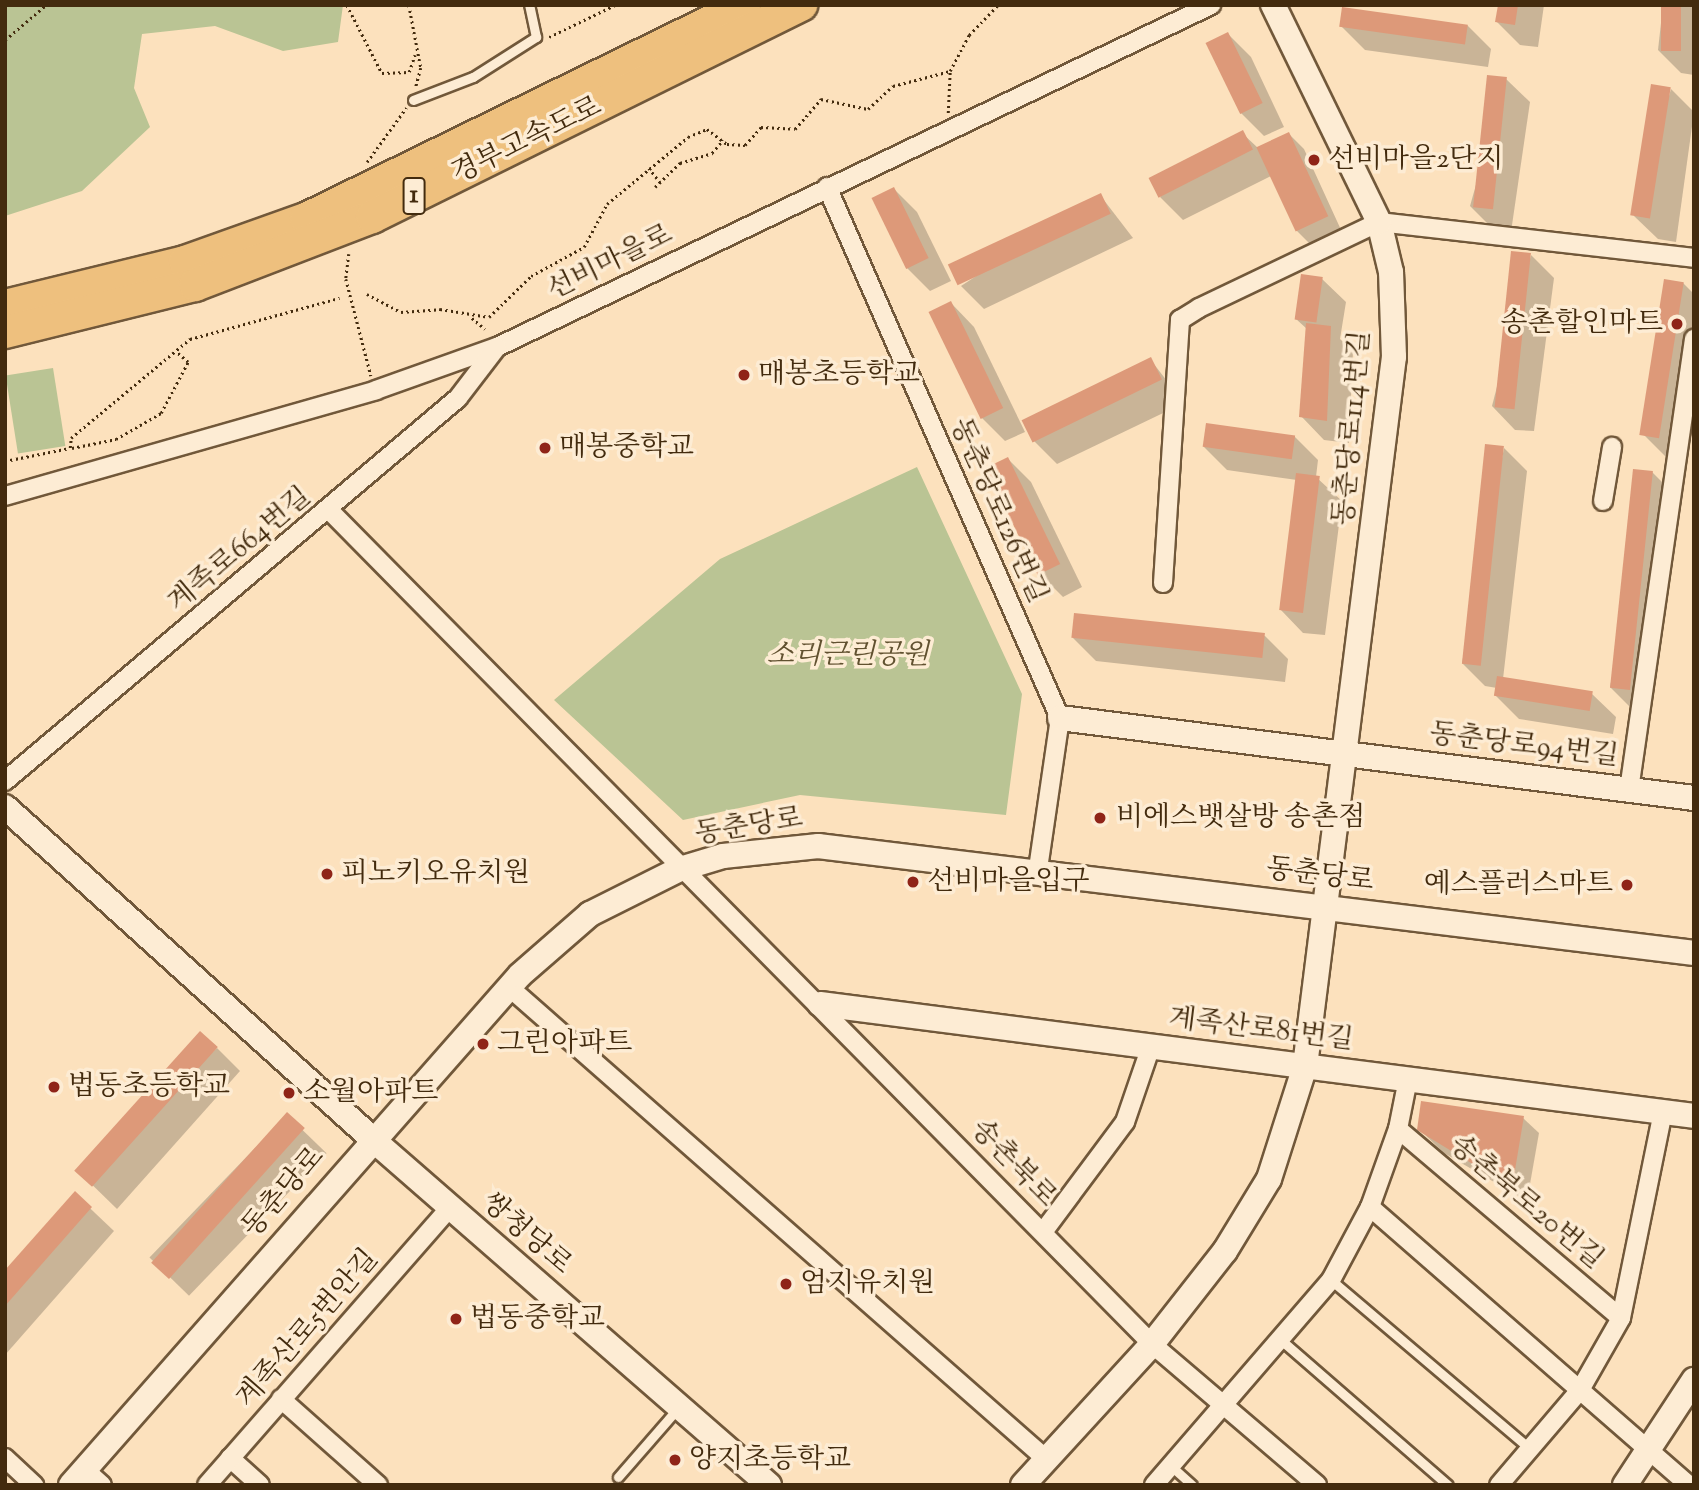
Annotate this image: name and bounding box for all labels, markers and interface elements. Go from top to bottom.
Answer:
street label: 경부고속도로 [447,90,607,192]
place label: 선비마을2단지 [1328,143,1503,177]
marker: 선비마을2단지 [1306,152,1322,168]
road number: 1 [402,174,426,218]
street label: 선비마을로 [542,218,678,308]
place label: 송촌할인마트 [1501,307,1663,341]
marker: 송촌할인마트 [1669,316,1685,332]
street label: 동춘당로114번길 [1328,329,1378,527]
place label: 매봉초등학교 [758,358,920,392]
marker: 매봉초등학교 [736,367,752,383]
street label: 동춘당로126번길 [942,413,1054,609]
place label: 매봉중학교 [559,431,694,465]
marker: 매봉중학교 [537,440,553,456]
street label: 계족로664번길 [162,480,318,620]
park label: 소리근린공원 [767,639,929,673]
street label: 동춘당로94번길 [1428,718,1620,774]
place label: 비에스뱃살방 송촌점 [1116,801,1365,835]
street label: 동춘당로 [693,802,805,852]
marker: 비에스뱃살방 송촌점 [1090,808,1110,828]
street label: 동춘당로 [1264,853,1376,899]
place label: 피노키오유치원 [341,857,530,891]
place label: 선비마을입구 [927,865,1089,899]
marker: 피노키오유치원 [319,866,335,882]
place label: 예스플러스마트 [1424,868,1613,902]
marker: 선비마을입구 [905,874,921,890]
marker: 예스플러스마트 [1619,877,1635,893]
street label: 계족산로81번길 [1167,1002,1355,1058]
place label: 그린아파트 [497,1027,632,1061]
marker: 그린아파트 [475,1036,491,1052]
place label: 법동초등학교 [68,1070,230,1104]
place label: 소월아파트 [303,1076,438,1110]
marker: 법동초등학교 [46,1079,62,1095]
marker: 소월아파트 [281,1085,297,1101]
street label: 송촌북로 [963,1113,1063,1215]
street label: 송촌북로20번길 [1442,1129,1610,1277]
street label: 동춘당로 [236,1141,332,1245]
street label: 쌍청당로 [474,1186,578,1282]
street label: 계족산로5번안길 [230,1243,386,1415]
place label: 엄지유치원 [800,1267,935,1301]
marker: 엄지유치원 [778,1276,794,1292]
place label: 법동중학교 [470,1302,605,1336]
marker: 법동중학교 [448,1311,464,1327]
place label: 양지초등학교 [689,1443,851,1477]
marker: 양지초등학교 [667,1452,683,1468]

